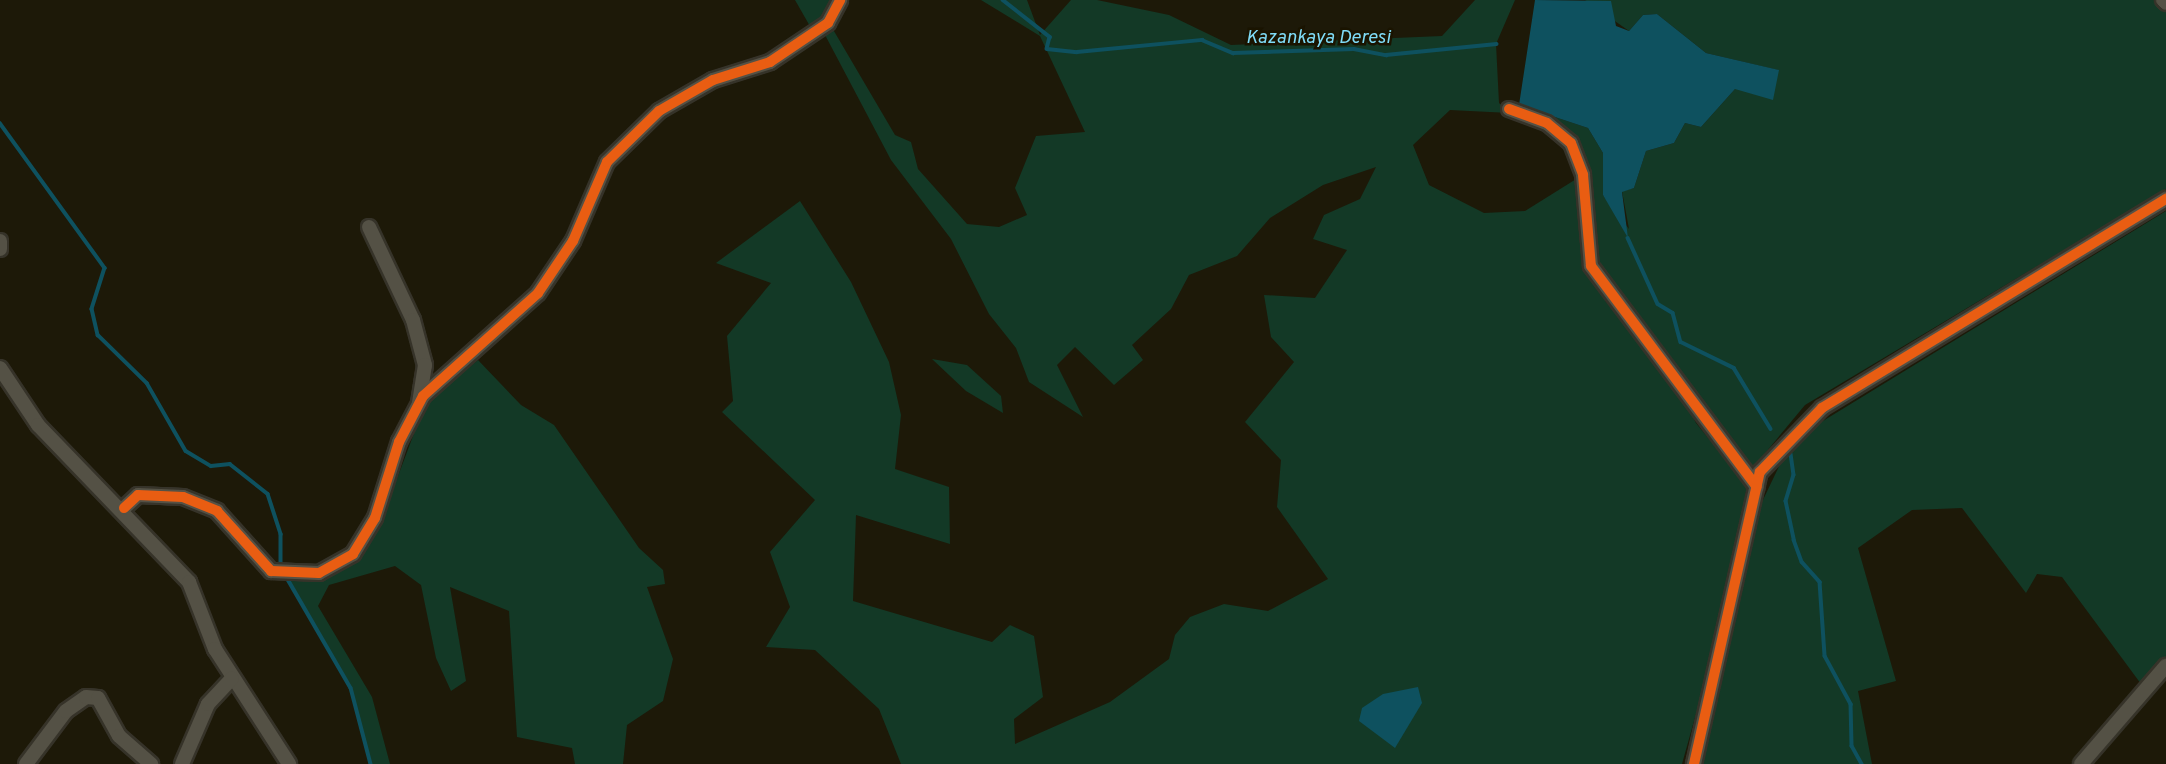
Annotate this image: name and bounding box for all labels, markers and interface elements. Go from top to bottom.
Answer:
water label: Kazankaya Deresi [1246,28,1390,50]

